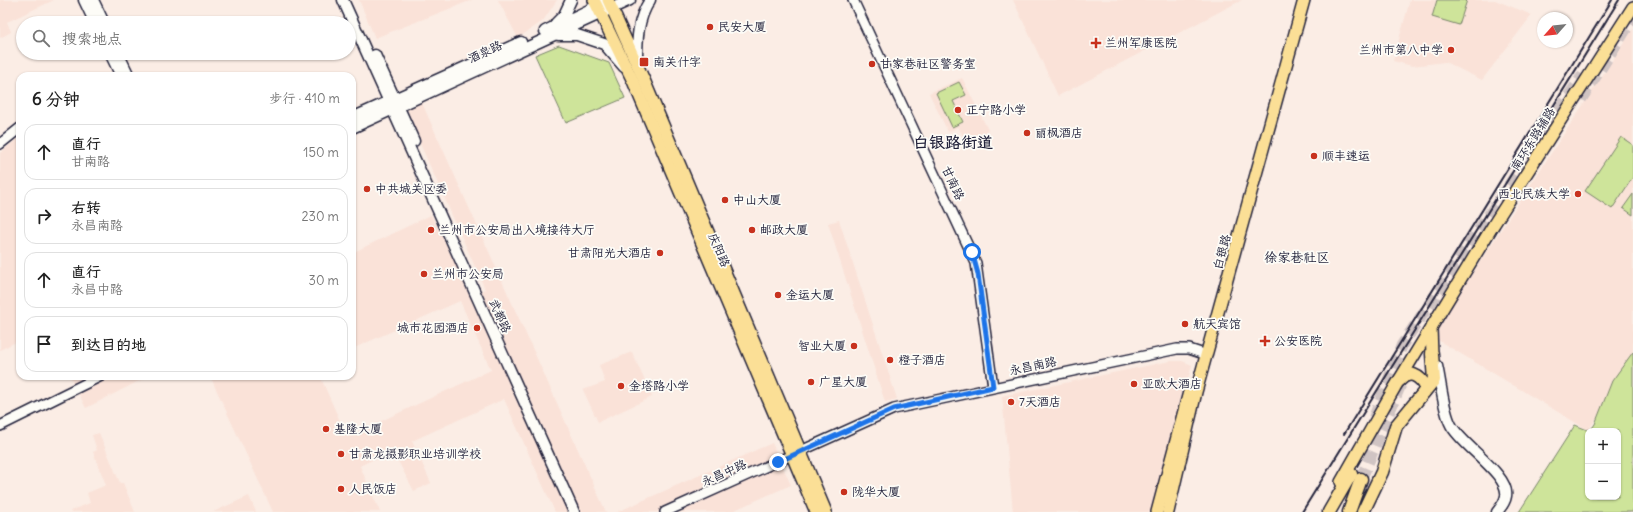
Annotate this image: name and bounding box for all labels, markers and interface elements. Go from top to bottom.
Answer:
north arrow [1537,12,1573,48]
search box [16,16,356,60]
place label: 民安大厦 [718,19,766,34]
marker: 民安大厦 [705,22,715,32]
icon: search [30,27,52,49]
text: 搜索地点 [62,29,122,48]
place label: 兰州军康医院 [1105,35,1177,50]
street label: 酒泉路 [465,37,504,66]
marker: 兰州军康医院 [1090,37,1102,49]
place label: 兰州市第八中学 [1359,42,1443,57]
marker: 兰州市第八中学 [1446,45,1456,55]
place label: 南关什字 [653,54,701,69]
marker: 南关什字 [638,56,650,68]
place label: 甘家巷社区警务室 [880,56,976,71]
marker: 甘家巷社区警务室 [867,59,877,69]
text: 6 分钟 [32,88,80,110]
text: 步行 · 410 m [269,90,340,107]
place label: 正宁路小学 [966,102,1026,117]
street label: 南环东路辅路 [1507,104,1558,173]
marker: 正宁路小学 [953,105,963,115]
place label: 丽枫酒店 [1035,125,1083,140]
marker: 丽枫酒店 [1022,128,1032,138]
district label: 白银路街道 [913,132,993,152]
text: 直行 [71,134,101,153]
icon: ahead [33,141,55,163]
text: 150 m [303,144,339,161]
place label: 顺丰速运 [1322,148,1370,163]
marker: 顺丰速运 [1309,151,1319,161]
text: 甘南路 [71,153,110,170]
street label: 甘南路 [939,163,968,202]
place label: 中共城关区委 [375,181,447,196]
marker: 中共城关区委 [362,184,372,194]
place label: 西北民族大学 [1498,186,1570,201]
marker: 西北民族大学 [1573,189,1583,199]
place label: 中山大厦 [733,192,781,207]
marker: 中山大厦 [720,195,730,205]
text: 右转 [71,198,101,217]
icon: right [33,205,55,227]
text: 230 m [301,208,339,225]
text: 永昌南路 [71,217,123,234]
place label: 兰州市公安局出入境接待大厅 [439,222,595,237]
place label: 邮政大厦 [760,222,808,237]
marker: 兰州市公安局出入境接待大厅 [426,225,436,235]
marker: 邮政大厦 [747,225,757,235]
street label: 庆阳路 [706,230,733,269]
street label: 白银路 [1210,233,1233,271]
route start [963,243,981,261]
place label: 甘肃阳光大酒店 [568,245,652,260]
marker: 甘肃阳光大酒店 [655,248,665,258]
district label: 徐家巷社区 [1264,249,1330,266]
text: 直行 [71,262,101,281]
place label: 兰州市公安局 [432,266,504,281]
icon: ahead [33,269,55,291]
marker: 兰州市公安局 [419,269,429,279]
text: 30 m [309,272,339,289]
text: 永昌中路 [71,281,123,298]
place label: 金运大厦 [786,287,834,302]
marker: 金运大厦 [773,290,783,300]
street label: 武都路 [486,296,515,335]
place label: 航天宾馆 [1193,316,1241,331]
marker: 航天宾馆 [1180,319,1190,329]
place label: 城市花园酒店 [397,320,469,335]
marker: 城市花园酒店 [472,323,482,333]
icon: arrive [33,333,55,355]
place label: 公安医院 [1274,333,1322,348]
text: 到达目的地 [71,335,146,354]
marker: 公安医院 [1259,335,1271,347]
place label: 智业大厦 [798,338,846,353]
marker: 智业大厦 [849,341,859,351]
place label: 橙子酒店 [898,352,946,367]
street label: 永昌南路 [1008,353,1058,378]
marker: 橙子酒店 [885,355,895,365]
place label: 广星大厦 [819,374,867,389]
place label: 亚欧大酒店 [1142,376,1202,391]
marker: 广星大厦 [806,377,816,387]
place label: 金塔路小学 [629,378,689,393]
marker: 亚欧大酒店 [1129,379,1139,389]
marker: 金塔路小学 [616,381,626,391]
place label: 7天酒店 [1019,394,1061,409]
marker: 7天酒店 [1006,397,1016,407]
place label: 基隆大厦 [334,421,382,436]
marker: 基隆大厦 [321,424,331,434]
map controls [1585,428,1621,500]
button: + [1585,428,1621,464]
place label: 甘肃龙摄影职业培训学校 [349,446,481,461]
marker: 甘肃龙摄影职业培训学校 [336,449,346,459]
route end [769,453,787,471]
street label: 永昌中路 [699,456,749,489]
button: − [1585,464,1621,500]
place label: 人民饭店 [349,481,397,496]
marker: 人民饭店 [336,484,346,494]
place label: 陇华大厦 [852,484,900,499]
marker: 陇华大厦 [839,487,849,497]

